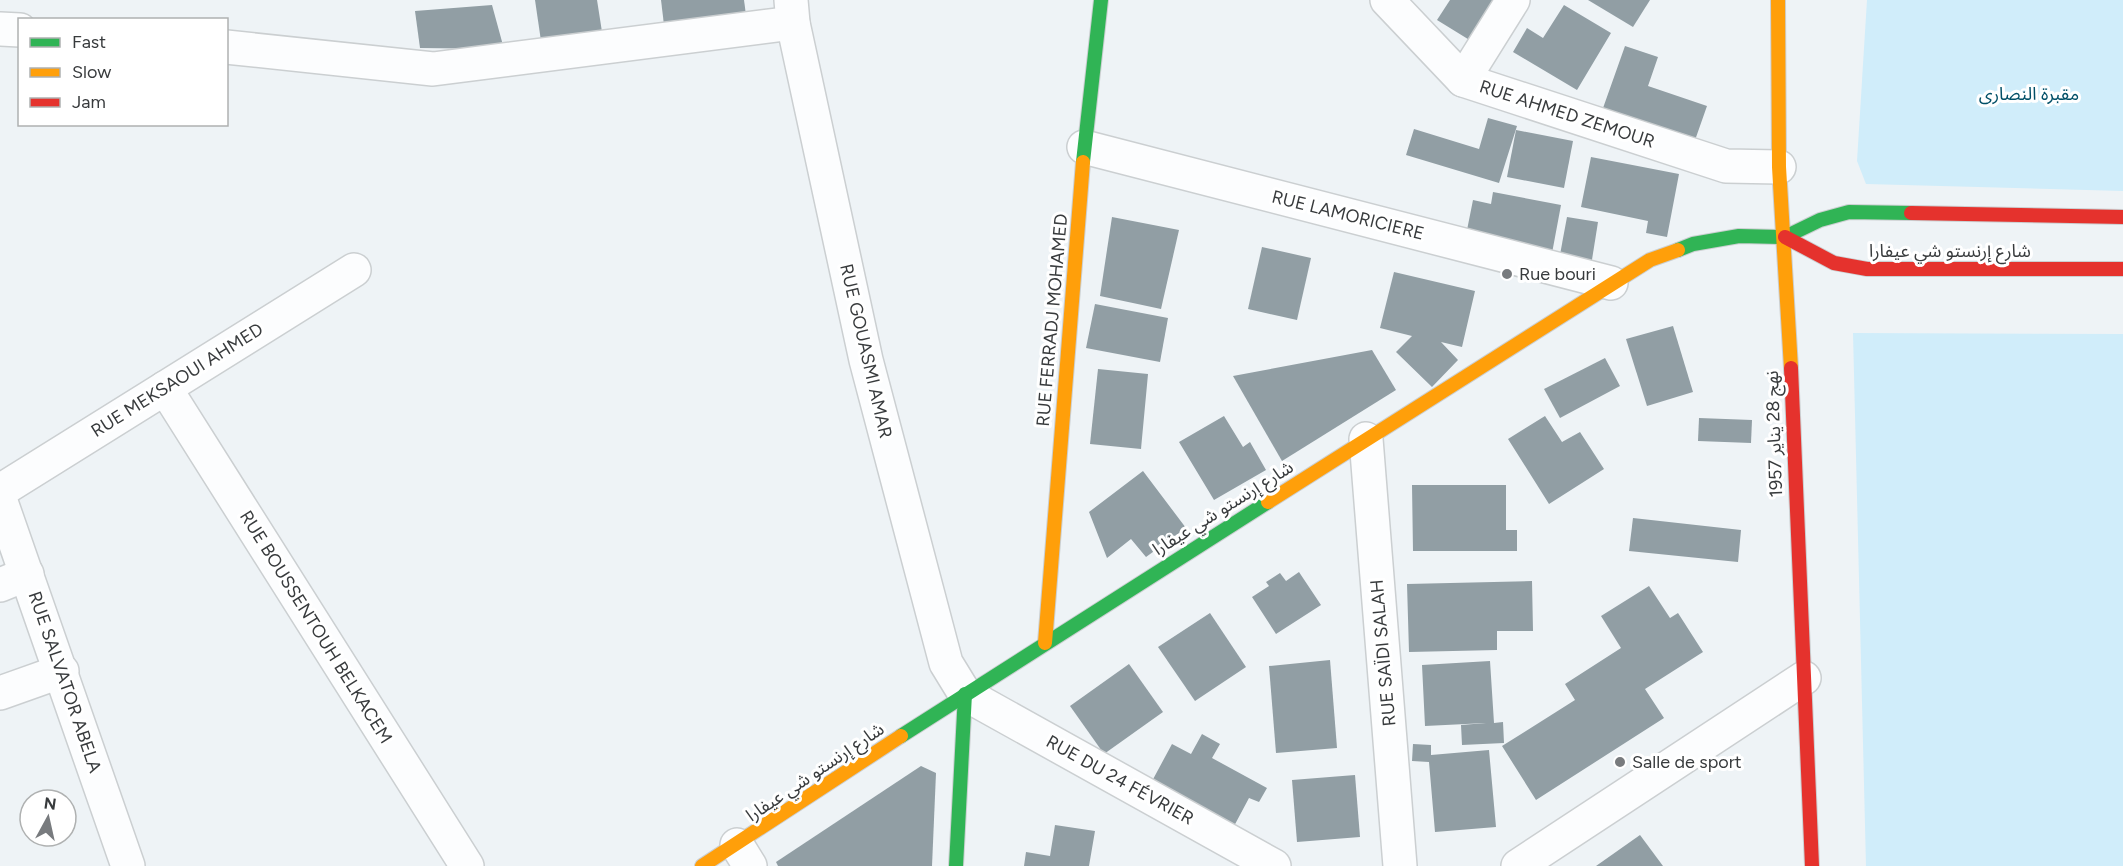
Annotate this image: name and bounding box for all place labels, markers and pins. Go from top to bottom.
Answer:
place label: Rue bouri [1519,263,1596,285]
marker: Rue bouri [1500,267,1514,281]
place label: Salle de sport [1632,751,1742,773]
marker: Salle de sport [1613,755,1627,769]

